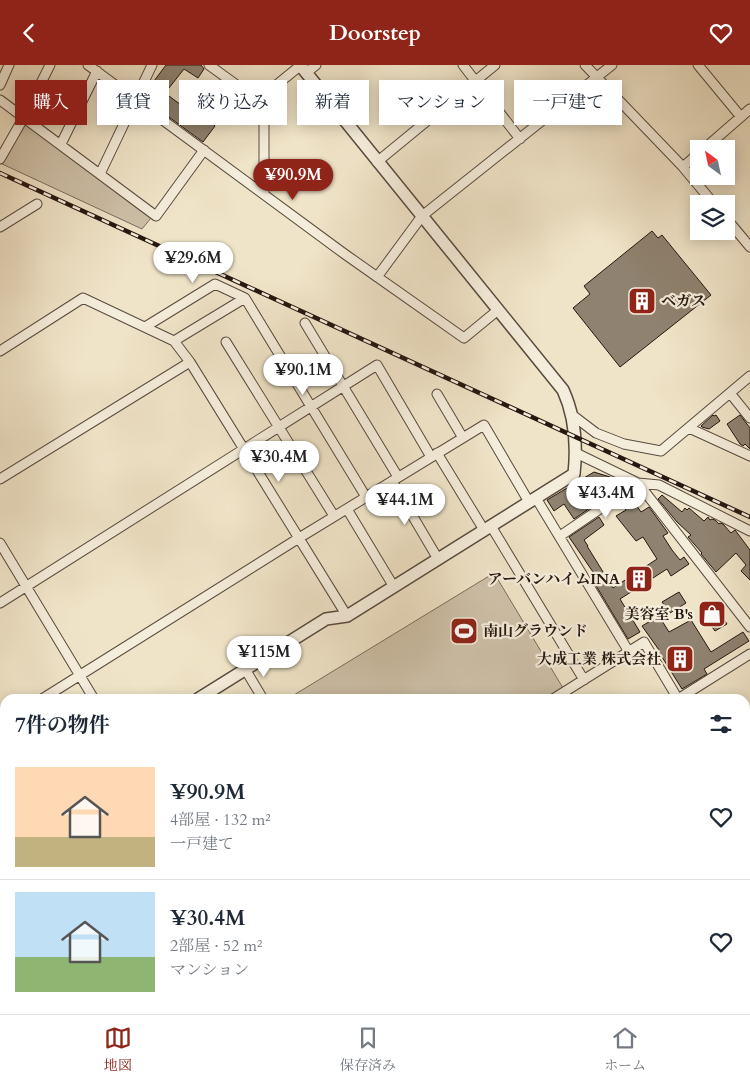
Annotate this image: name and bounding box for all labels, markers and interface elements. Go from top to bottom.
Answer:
text: Doorstep [329,18,421,48]
icon: back [15,19,43,47]
icon: heart [707,19,735,47]
chip: 購入 [15,80,87,125]
chip: 賃貸 [97,80,169,125]
chip: 絞り込み [179,80,287,125]
chip: 新着 [297,80,369,125]
chip: マンション [379,80,504,125]
chip: 一戸建て [514,80,622,125]
north arrow [690,140,735,185]
map controls [690,140,735,240]
pin: ¥90.9M [252,159,334,201]
text: ¥90.9M [264,164,322,186]
button: layers [690,195,735,240]
pin: ¥29.6M [152,241,234,284]
text: ¥29.6M [164,247,222,269]
building icon: ベガス [627,286,657,316]
place label: ベガス [661,291,706,311]
pin: ¥90.1M [262,353,344,396]
text: ¥90.1M [274,359,332,381]
pin: ¥30.4M [238,441,320,483]
text: ¥30.4M [250,446,308,468]
pin: ¥43.4M [565,477,647,519]
text: ¥43.4M [577,482,635,504]
pin: ¥44.1M [364,483,446,526]
text: ¥44.1M [376,489,434,511]
building icon: アーバンハイムINA [624,564,654,594]
place label: アーバンハイムINA [487,569,621,589]
shop icon: 美容室 B's [697,599,727,629]
place label: 美容室 B's [625,604,693,624]
sports icon: 南山グラウンド [449,616,479,646]
place label: 南山グラウンド [483,621,588,641]
pin: ¥115M [229,635,299,678]
text: ¥115M [238,641,290,663]
building icon: 大成工業 株式会社 [665,644,695,674]
place label: 大成工業 株式会社 [537,649,661,669]
icon: filters [707,710,735,738]
text: 7件の物件 [15,711,110,740]
text: ¥90.9M [170,778,246,807]
icon: home [55,787,115,847]
icon: heart [707,803,735,831]
text: 4部屋 · 132 m² [170,809,271,831]
text: 一戸建て [170,833,234,855]
text: ¥30.4M [170,904,246,933]
icon: home [55,912,115,972]
icon: heart [707,928,735,956]
text: 2部屋 · 52 m² [170,935,262,957]
text: マンション [170,959,249,981]
tab: 地図 [104,1024,132,1075]
tab: 保存済み [340,1024,396,1075]
tab: ホーム [604,1024,646,1075]

